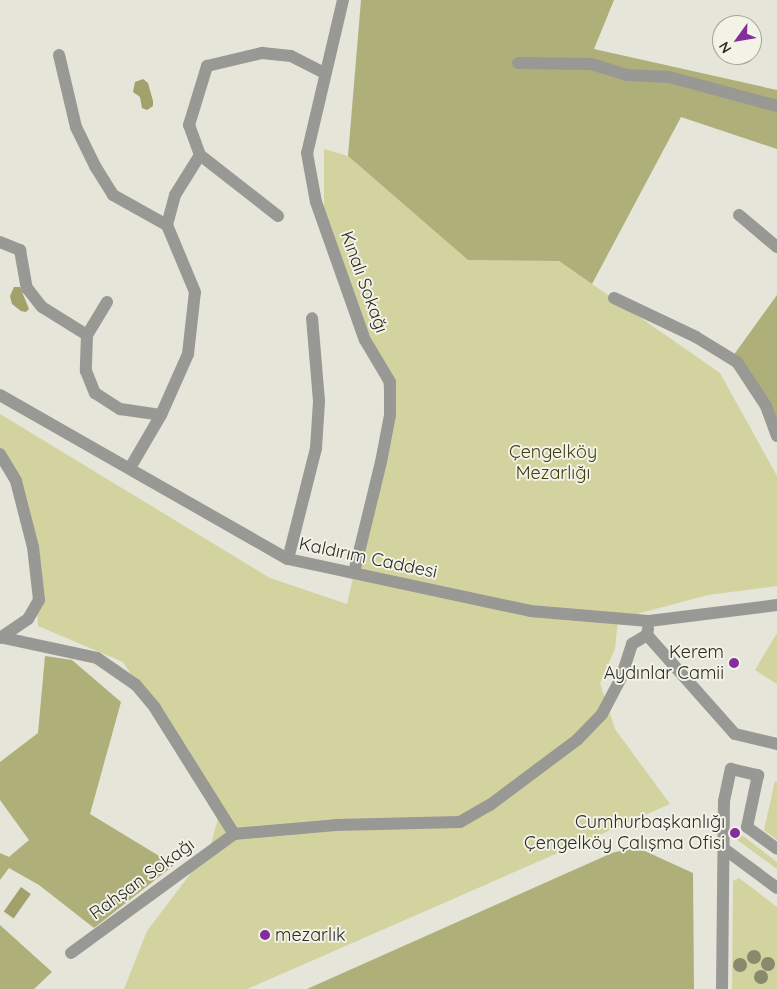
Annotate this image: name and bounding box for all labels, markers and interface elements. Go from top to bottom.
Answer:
north arrow [712,15,762,65]
text: N [715,38,735,57]
street label: Kınalı Sokağı [336,228,392,336]
park label: Çengelköy Mezarlığı [509,442,597,484]
street label: Kaldırım Caddesi [297,533,439,583]
place label: Kerem Aydınlar Camii [604,642,724,684]
marker: Kerem Aydınlar Camii [728,657,740,669]
place label: Cumhurbaşkanlığı Çengelköy Çalışma Ofisi [524,812,725,854]
marker: Cumhurbaşkanlığı Çengelköy Çalışma Ofisi [729,827,741,839]
street label: Rahşan Sokağı [85,834,199,924]
place label: mezarlık [275,924,346,946]
marker: mezarlık [259,929,271,941]

